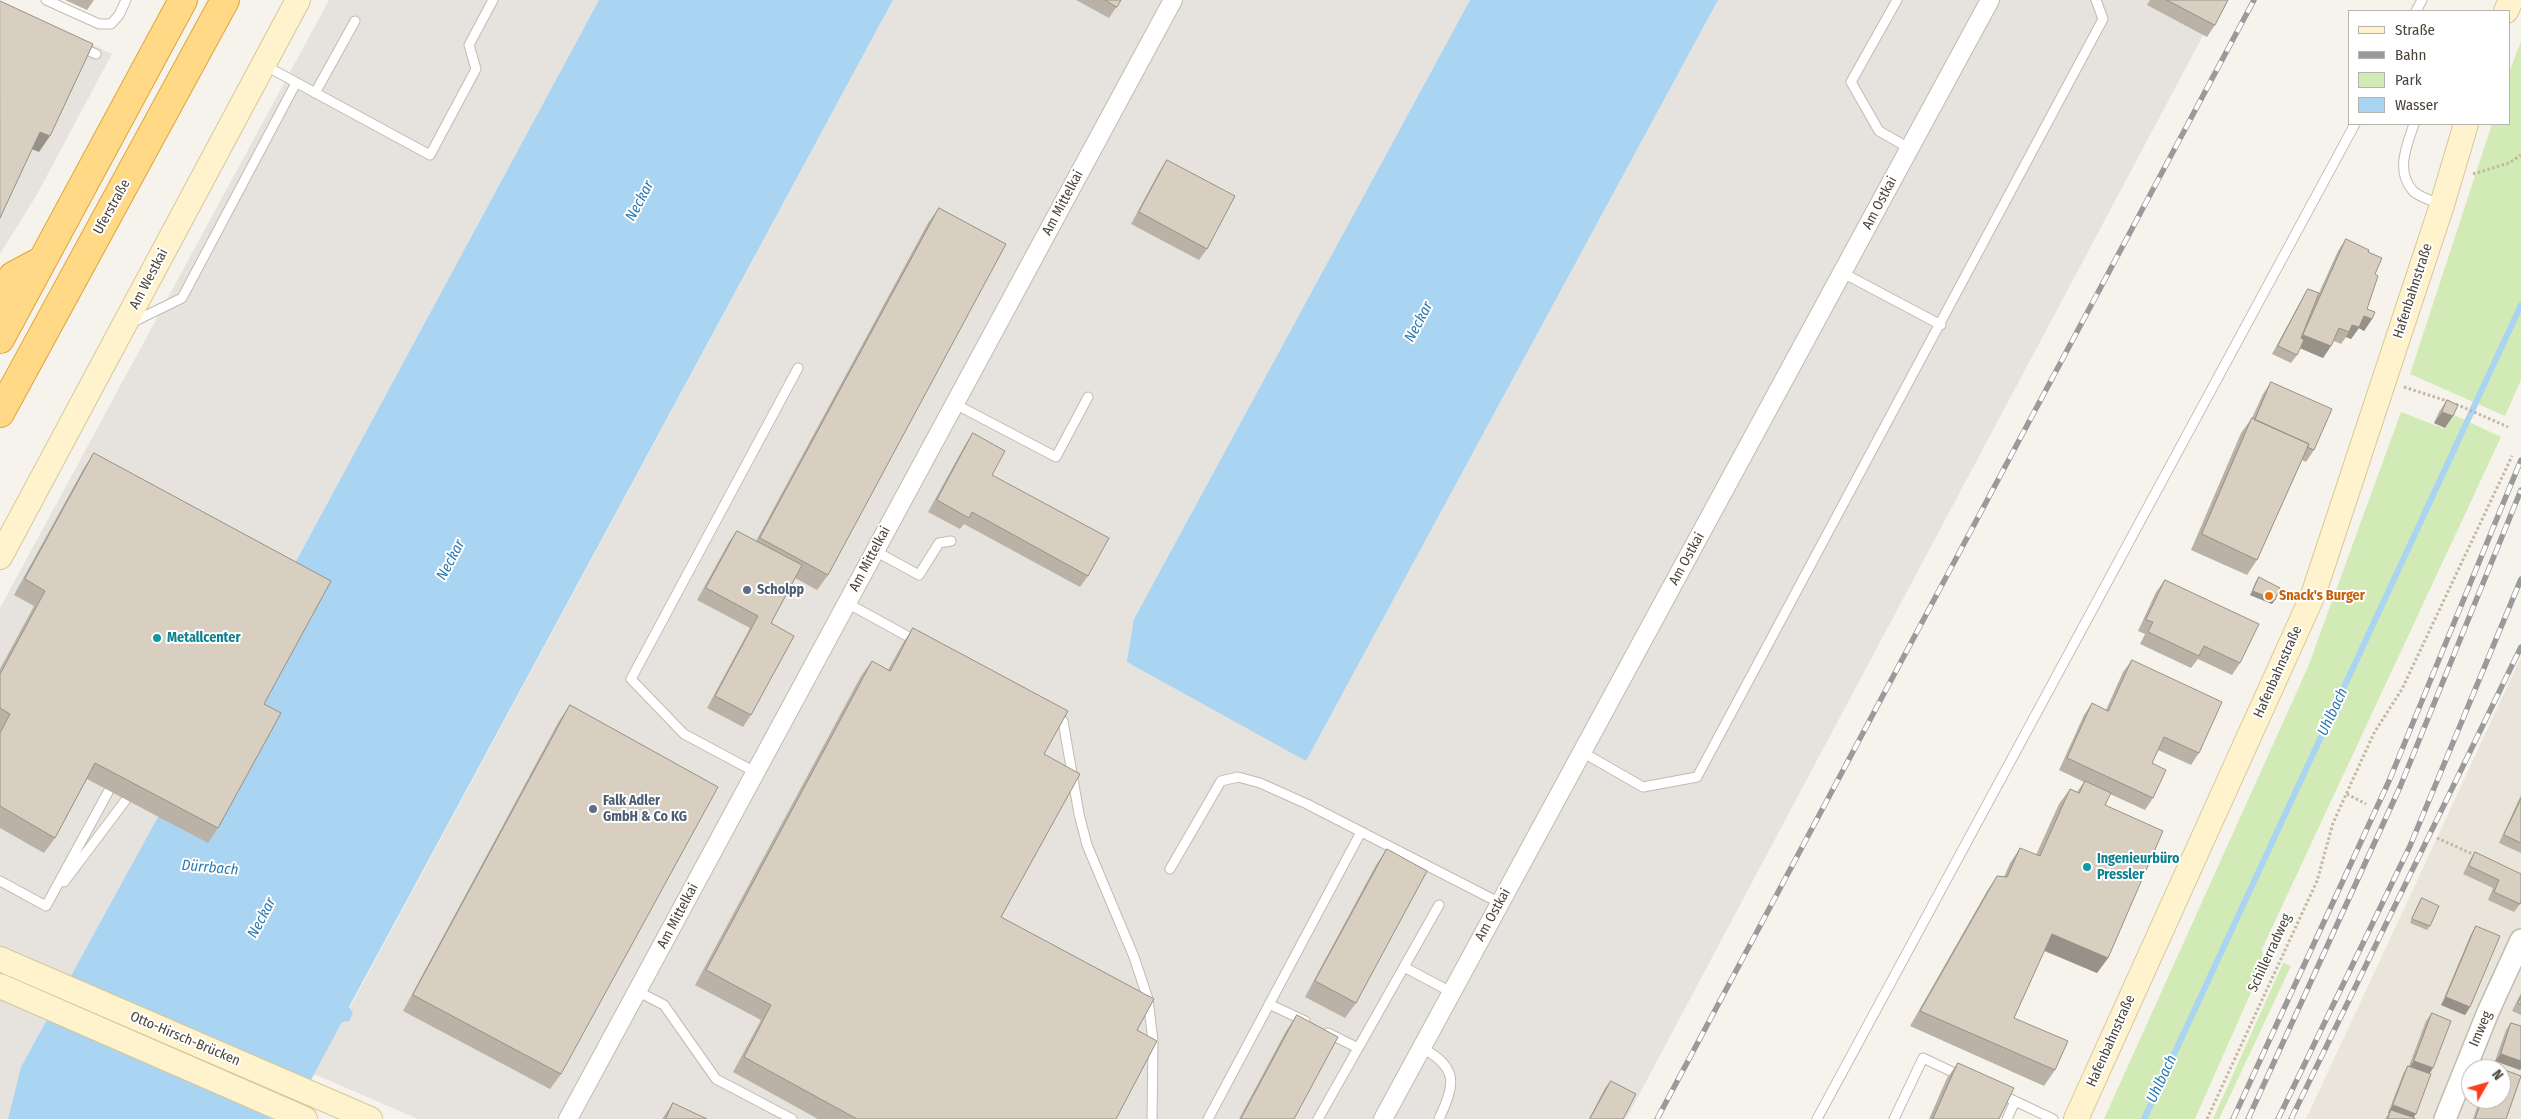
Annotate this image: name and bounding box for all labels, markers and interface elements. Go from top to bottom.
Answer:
legend [2348,10,2511,125]
text: Straße [2395,21,2435,39]
text: Bahn [2395,46,2426,64]
text: Park [2395,71,2422,89]
text: Wasser [2395,96,2438,114]
street label: Am Mittelkai [1039,168,1087,238]
street label: Am Ostkai [1859,174,1901,232]
street label: Uferstraße [90,177,134,237]
water label: Neckar [622,178,658,224]
street label: Hafenbahnstraße [2390,241,2436,341]
street label: Am Westkai [126,246,172,312]
water label: Neckar [1401,299,1437,345]
street label: Am Mittelkai [846,524,894,594]
street label: Am Ostkai [1666,530,1708,588]
water label: Neckar [433,537,469,583]
place label: Scholpp [757,582,804,598]
marker: Scholpp [741,584,753,596]
place label: Snack's Burger [2279,588,2365,604]
marker: Snack's Burger [2263,590,2275,602]
street label: Hafenbahnstraße [2250,623,2306,721]
place label: Metallcenter [167,630,241,646]
marker: Metallcenter [151,632,163,644]
water label: Uhlbach [2314,685,2352,739]
place label: Falk Adler GmbH & Co KG [603,793,687,826]
marker: Falk Adler GmbH & Co KG [587,803,599,815]
place label: Ingenieurbüro Pressler [2097,851,2179,884]
water label: Dürrbach [181,857,239,879]
marker: Ingenieurbüro Pressler [2081,861,2093,873]
street label: Am Mittelkai [654,881,702,951]
street label: Am Ostkai [1472,886,1514,944]
water label: Neckar [244,895,280,941]
street label: Schillerradweg [2245,911,2295,995]
street label: Hafenbahnstraße [2083,992,2139,1090]
street label: Otto-Hirsch-Brücken [127,1008,243,1070]
street label: Imweg [2466,1009,2496,1049]
water label: Uhlbach [2143,1052,2181,1106]
north arrow [2461,1059,2511,1109]
text: N [2488,1067,2507,1084]

